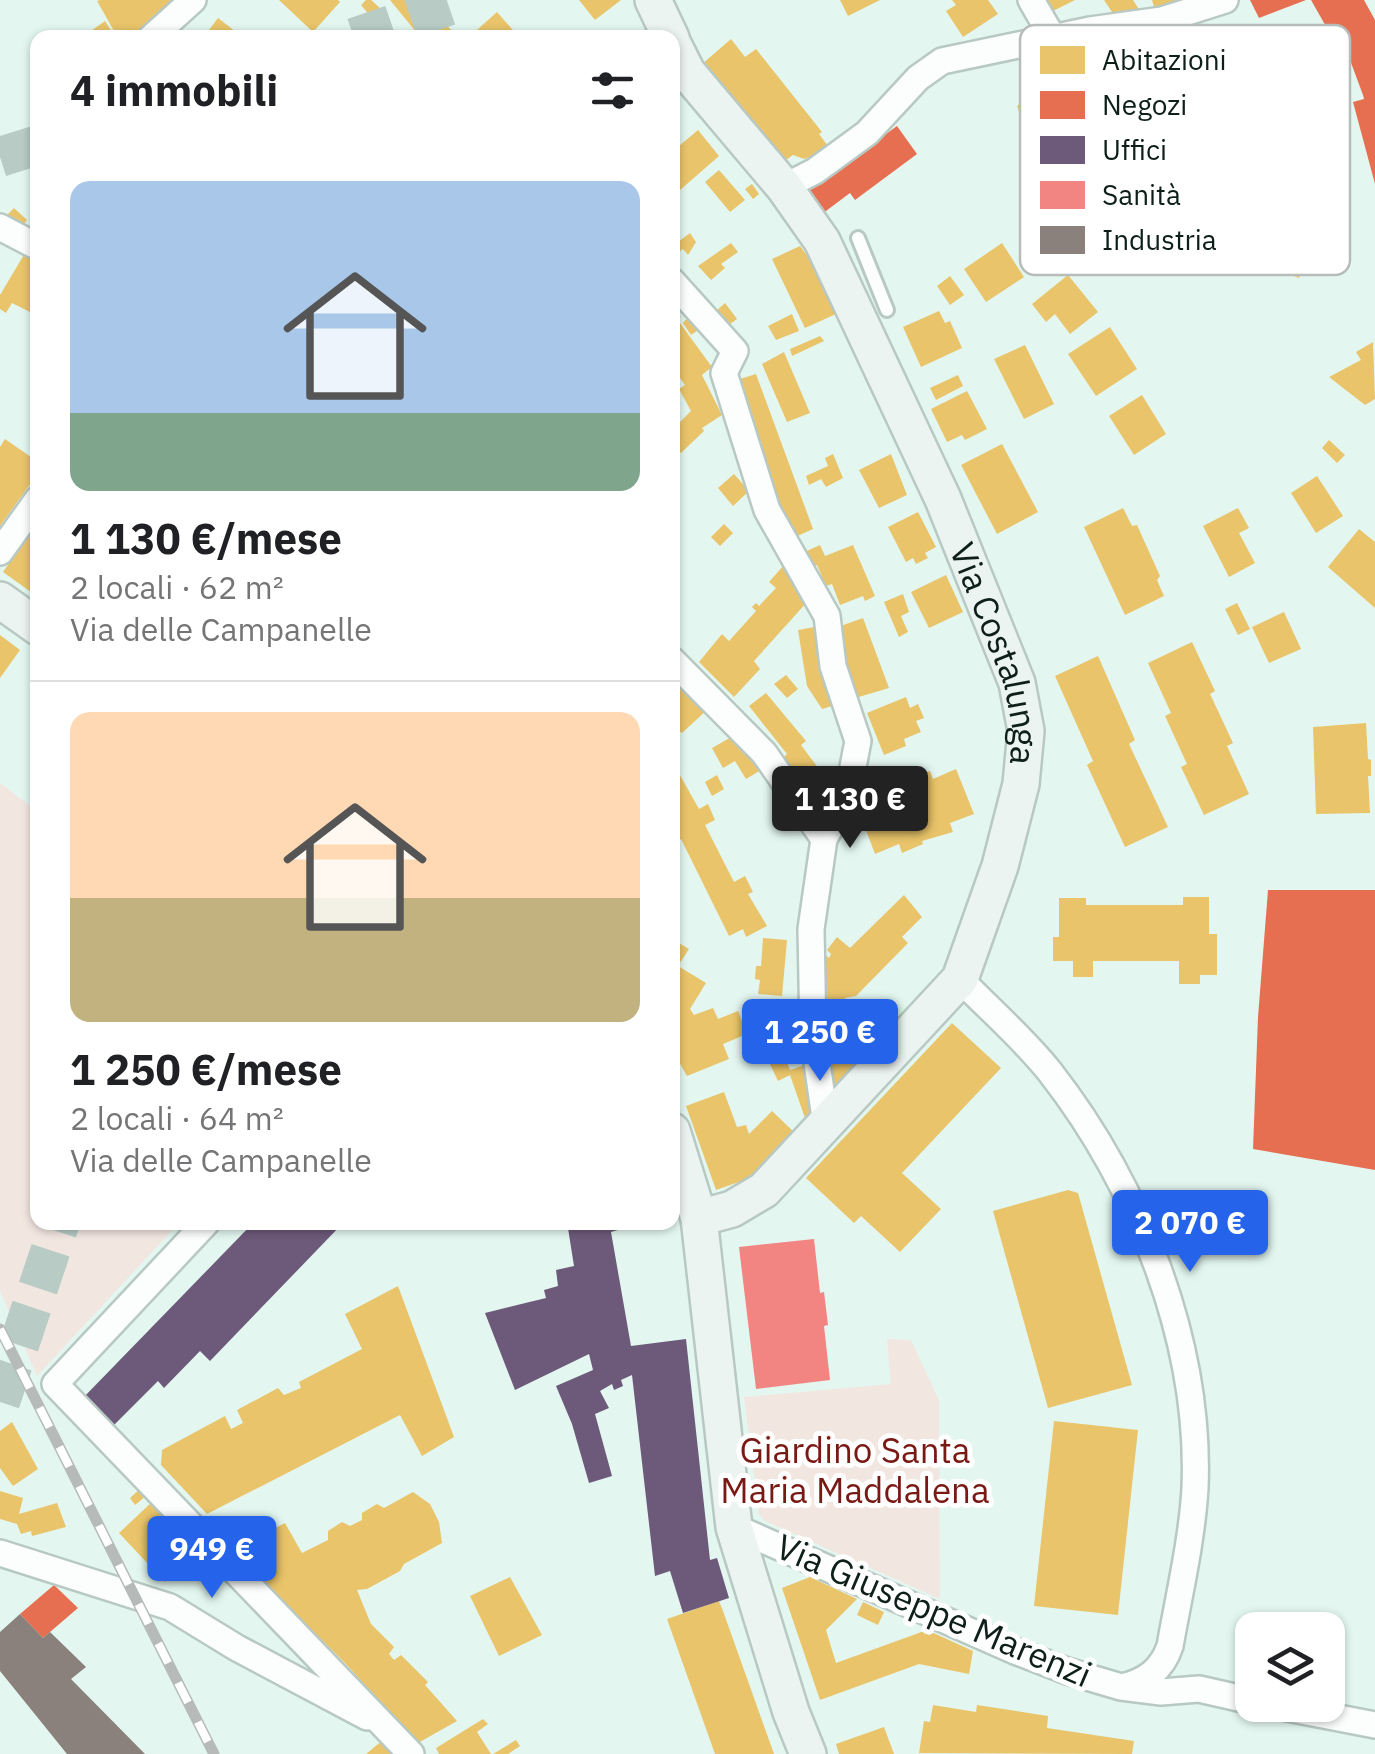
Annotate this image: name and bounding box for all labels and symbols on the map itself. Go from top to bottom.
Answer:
legend [1020,25,1350,275]
text: Abitazioni [1102,41,1227,78]
text: Negozi [1102,86,1187,123]
text: Uffici [1102,131,1167,168]
text: Sanità [1102,176,1181,213]
text: Industria [1102,221,1217,258]
street label: Via Costalunga [940,536,1049,767]
pin: 1 130 € [758,766,942,851]
pin: 1 250 € [728,999,912,1084]
pin: 2 070 € [1098,1190,1282,1275]
park label: Giardino Santa Maria Maddalena [720,1427,990,1513]
pin: 949 € [142,1516,282,1601]
street label: Via Giuseppe Marenzi [769,1523,1099,1697]

